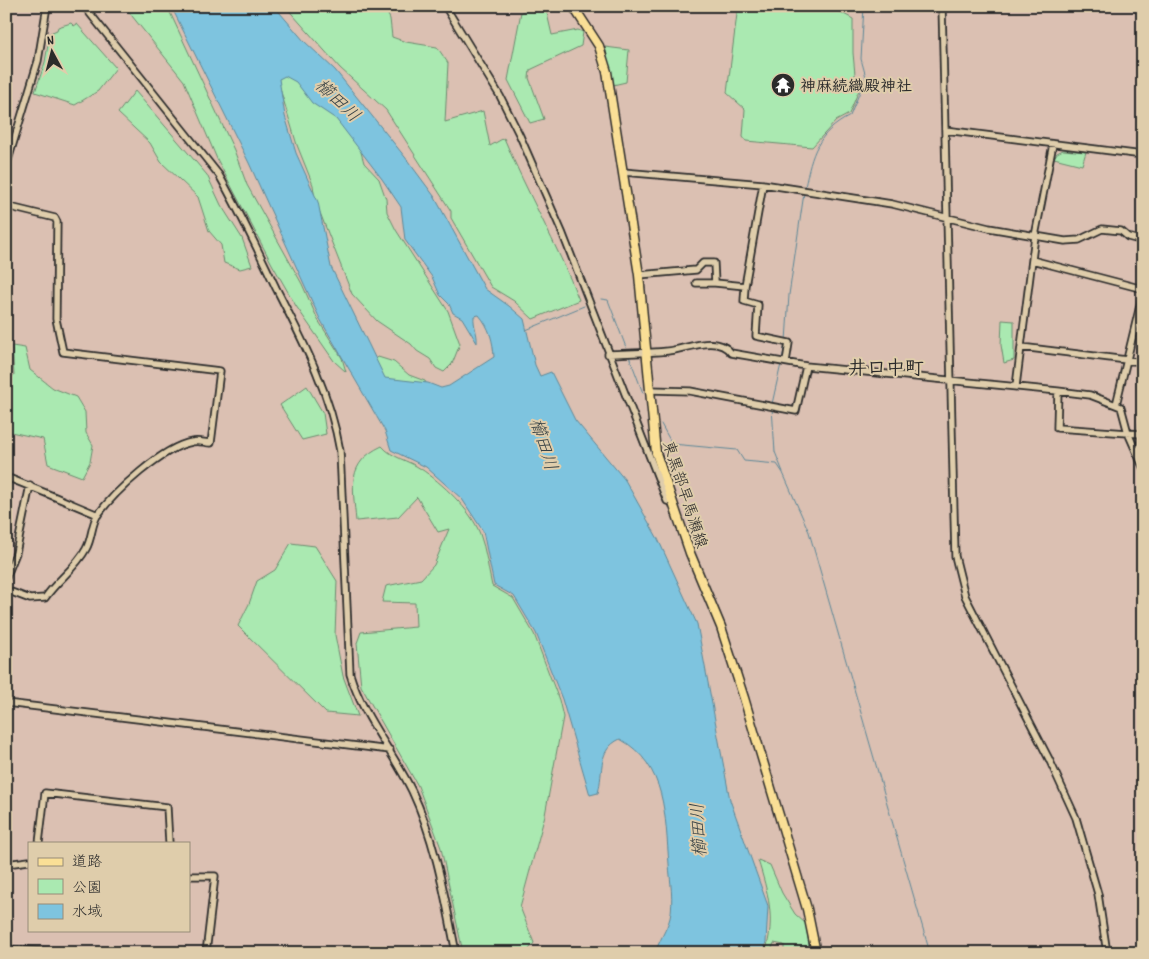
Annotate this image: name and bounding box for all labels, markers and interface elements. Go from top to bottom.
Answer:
north arrow [28,28,78,78]
text: N [46,31,55,51]
temple icon: 神麻続織殿神社 [770,72,796,98]
water label: 櫛田川 [308,74,365,129]
place label: 神麻続織殿神社 [800,76,912,99]
district label: 井口中町 [848,357,924,384]
water label: 櫛田川 [521,415,562,474]
street label: 東黒部早馬瀬線 [655,438,712,552]
water label: 櫛田川 [687,802,714,857]
legend [28,842,190,932]
text: 道路 [72,852,102,874]
text: 公園 [72,878,102,900]
text: 水域 [72,902,102,924]

